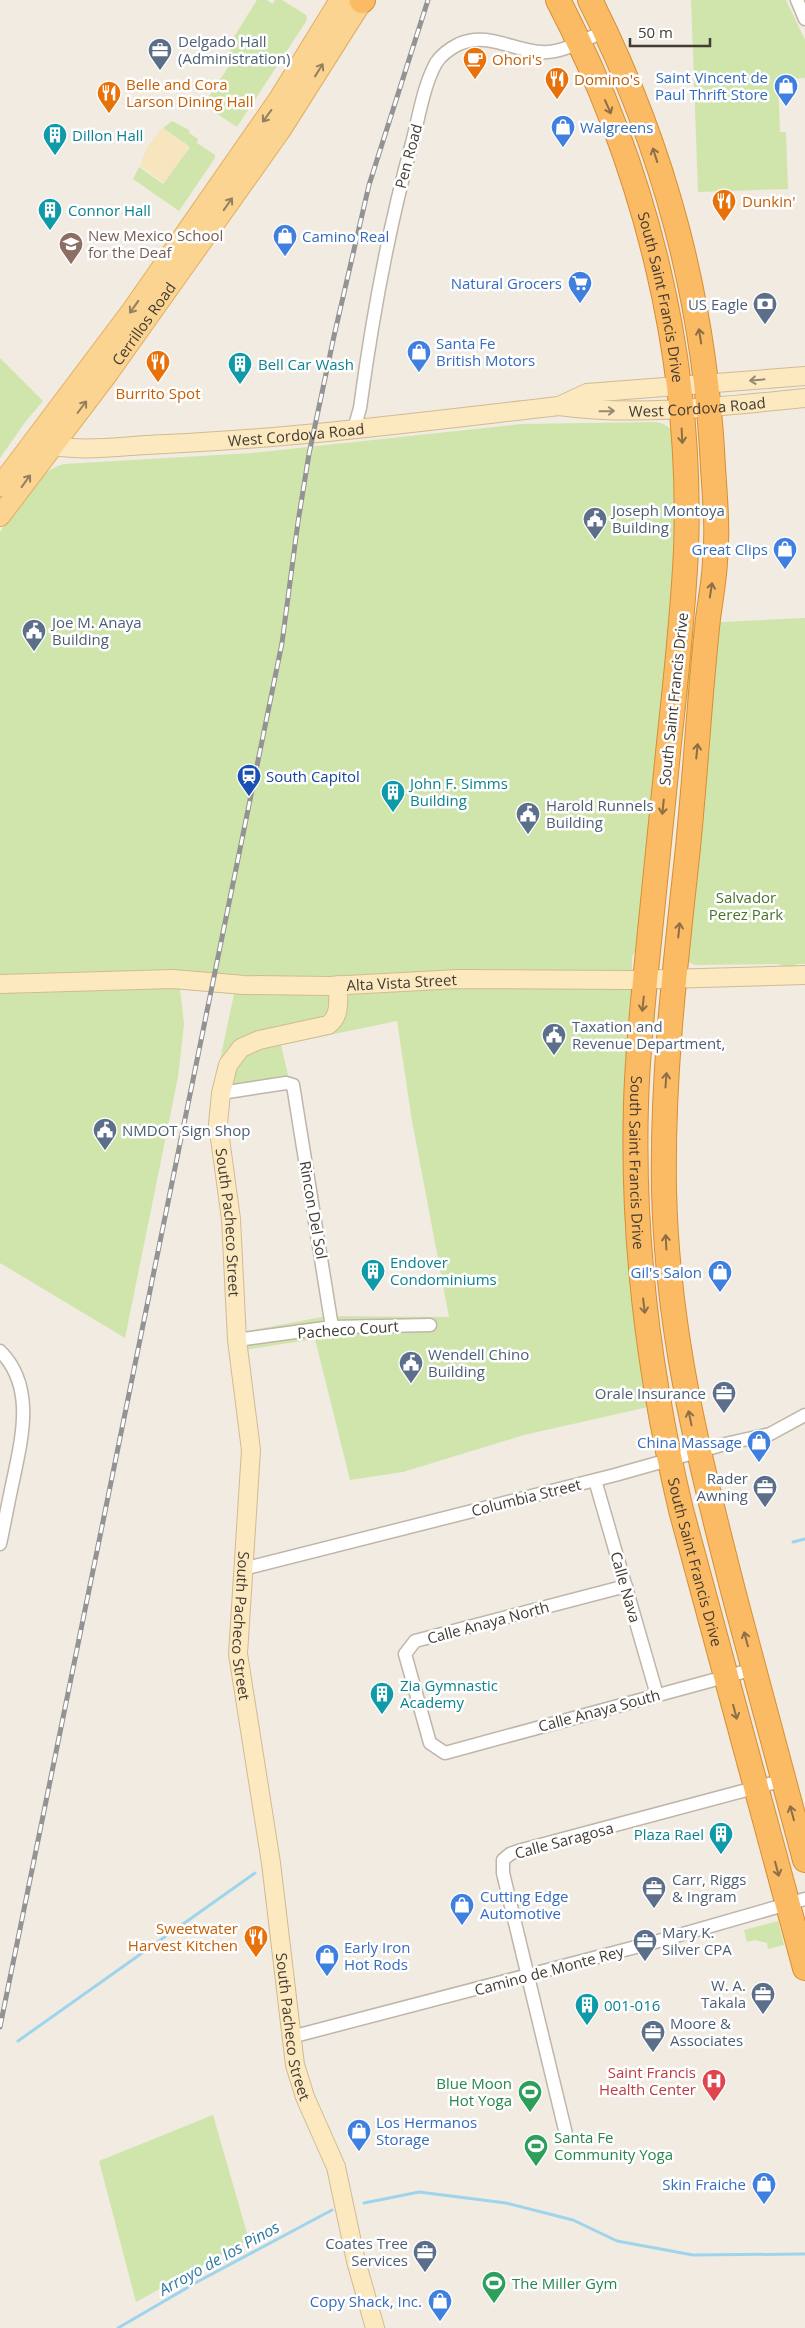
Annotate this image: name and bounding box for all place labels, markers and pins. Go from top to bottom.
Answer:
place label: Delgado Hall (Administration) [178,31,291,68]
office icon: Delgado Hall (Administration) [147,37,173,71]
cafe icon: Ohori's [462,46,488,80]
place label: Ohori's [492,49,542,69]
restaurant icon: Domino's [544,66,570,100]
place label: Saint Vincent de Paul Thrift Store [655,67,768,104]
place label: Domino's [574,69,640,89]
shop icon: Saint Vincent de Paul Thrift Store [773,73,799,107]
place label: Belle and Cora Larson Dining Hall [126,74,253,111]
restaurant icon: Belle and Cora Larson Dining Hall [96,80,122,114]
shop icon: Walgreens [550,114,576,148]
place label: Walgreens [580,117,653,137]
building icon: Dillon Hall [42,122,68,156]
place label: Dillon Hall [72,125,143,145]
restaurant icon: Dunkin' [711,188,737,222]
place label: Dunkin' [742,191,795,211]
building icon: Connor Hall [37,197,63,231]
place label: Connor Hall [68,200,151,220]
shop icon: Camino Real [272,223,298,257]
place label: New Mexico School for the Deaf [88,225,223,262]
place label: Camino Real [302,226,389,246]
school or university icon: New Mexico School for the Deaf [58,231,84,265]
supermarket icon: Natural Grocers [567,270,593,304]
place label: Natural Grocers [451,273,562,293]
bank icon: US Eagle [752,291,778,325]
place label: US Eagle [688,294,748,314]
place label: Santa Fe British Motors [436,333,535,370]
shop icon: Santa Fe British Motors [406,339,432,373]
restaurant icon: Burrito Spot [145,349,171,383]
building icon: Bell Car Wash [227,351,253,385]
place label: Bell Car Wash [258,354,354,374]
place label: Burrito Spot [116,383,200,403]
place label: Joseph Montoya Building [610,500,725,537]
public building icon: Joseph Montoya Building [582,506,608,540]
shop icon: Great Clips [772,536,798,570]
place label: Great Clips [692,539,768,559]
place label: Joe M. Anaya Building [50,612,142,649]
public building icon: Joe M. Anaya Building [21,618,47,652]
station icon: South Capitol [236,763,262,797]
place label: South Capitol [266,766,360,786]
place label: John F. Simms Building [408,773,508,810]
building icon: John F. Simms Building [380,779,406,813]
place label: Harold Runnels Building [546,795,654,832]
public building icon: Harold Runnels Building [515,801,541,835]
place label: Taxation and Revenue Department, [572,1016,725,1053]
public building icon: Taxation and Revenue Department, [541,1022,567,1056]
public building icon: NMDOT Sign Shop [92,1117,118,1151]
place label: NMDOT Sign Shop [122,1120,250,1140]
place label: Endover Condominiums [390,1252,497,1289]
building icon: Endover Condominiums [360,1258,386,1292]
shop icon: Gil's Salon [707,1259,733,1293]
place label: Gil's Salon [631,1262,702,1282]
place label: Wendell Chino Building [428,1344,529,1381]
public building icon: Wendell Chino Building [398,1350,424,1384]
office icon: Orale Insurance [711,1380,737,1414]
place label: Orale Insurance [595,1383,706,1403]
shop icon: China Massage [746,1429,772,1463]
place label: China Massage [637,1432,742,1452]
place label: Rader Awning [697,1468,748,1505]
office icon: Rader Awning [752,1474,778,1508]
place label: Zia Gymnastic Academy [400,1675,498,1712]
building icon: Zia Gymnastic Academy [369,1681,395,1715]
building icon: Plaza Rael [708,1821,734,1855]
place label: Plaza Rael [634,1824,704,1844]
place label: Carr, Riggs & Ingram [672,1869,746,1906]
office icon: Carr, Riggs & Ingram [641,1875,667,1909]
place label: Cutting Edge Automotive [480,1886,568,1923]
shop icon: Cutting Edge Automotive [449,1892,475,1926]
place label: Sweetwater Harvest Kitchen [128,1918,238,1955]
place label: Mary K. Silver CPA [662,1922,732,1959]
restaurant icon: Sweetwater Harvest Kitchen [243,1924,269,1958]
office icon: Mary K. Silver CPA [632,1928,658,1962]
place label: Early Iron Hot Rods [344,1937,411,1974]
shop icon: Early Iron Hot Rods [314,1943,340,1977]
place label: W. A. Takala [701,1975,746,2012]
office icon: W. A. Takala [750,1981,776,2015]
building icon: 001-016 [574,1992,600,2026]
place label: 001-016 [604,1995,660,2015]
place label: Moore & Associates [670,2013,743,2050]
office icon: Moore & Associates [640,2019,666,2053]
place label: Saint Francis Health Center [599,2062,696,2099]
hospital icon: Saint Francis Health Center [701,2068,727,2102]
place label: Blue Moon Hot Yoga [436,2073,512,2110]
sports icon: Blue Moon Hot Yoga [517,2079,543,2113]
place label: Los Hermanos Storage [376,2112,477,2149]
shop icon: Los Hermanos Storage [346,2118,372,2152]
place label: Santa Fe Community Yoga [554,2127,673,2164]
sports icon: Santa Fe Community Yoga [523,2133,549,2167]
shop icon: Skin Fraiche [751,2171,777,2205]
place label: Skin Fraiche [662,2174,746,2194]
place label: Coates Tree Services [325,2233,408,2270]
office icon: Coates Tree Services [412,2239,438,2273]
sports icon: The Miller Gym [481,2270,507,2304]
place label: The Miller Gym [512,2273,617,2293]
shop icon: Copy Shack, Inc. [427,2288,453,2322]
place label: Copy Shack, Inc. [310,2291,422,2311]

